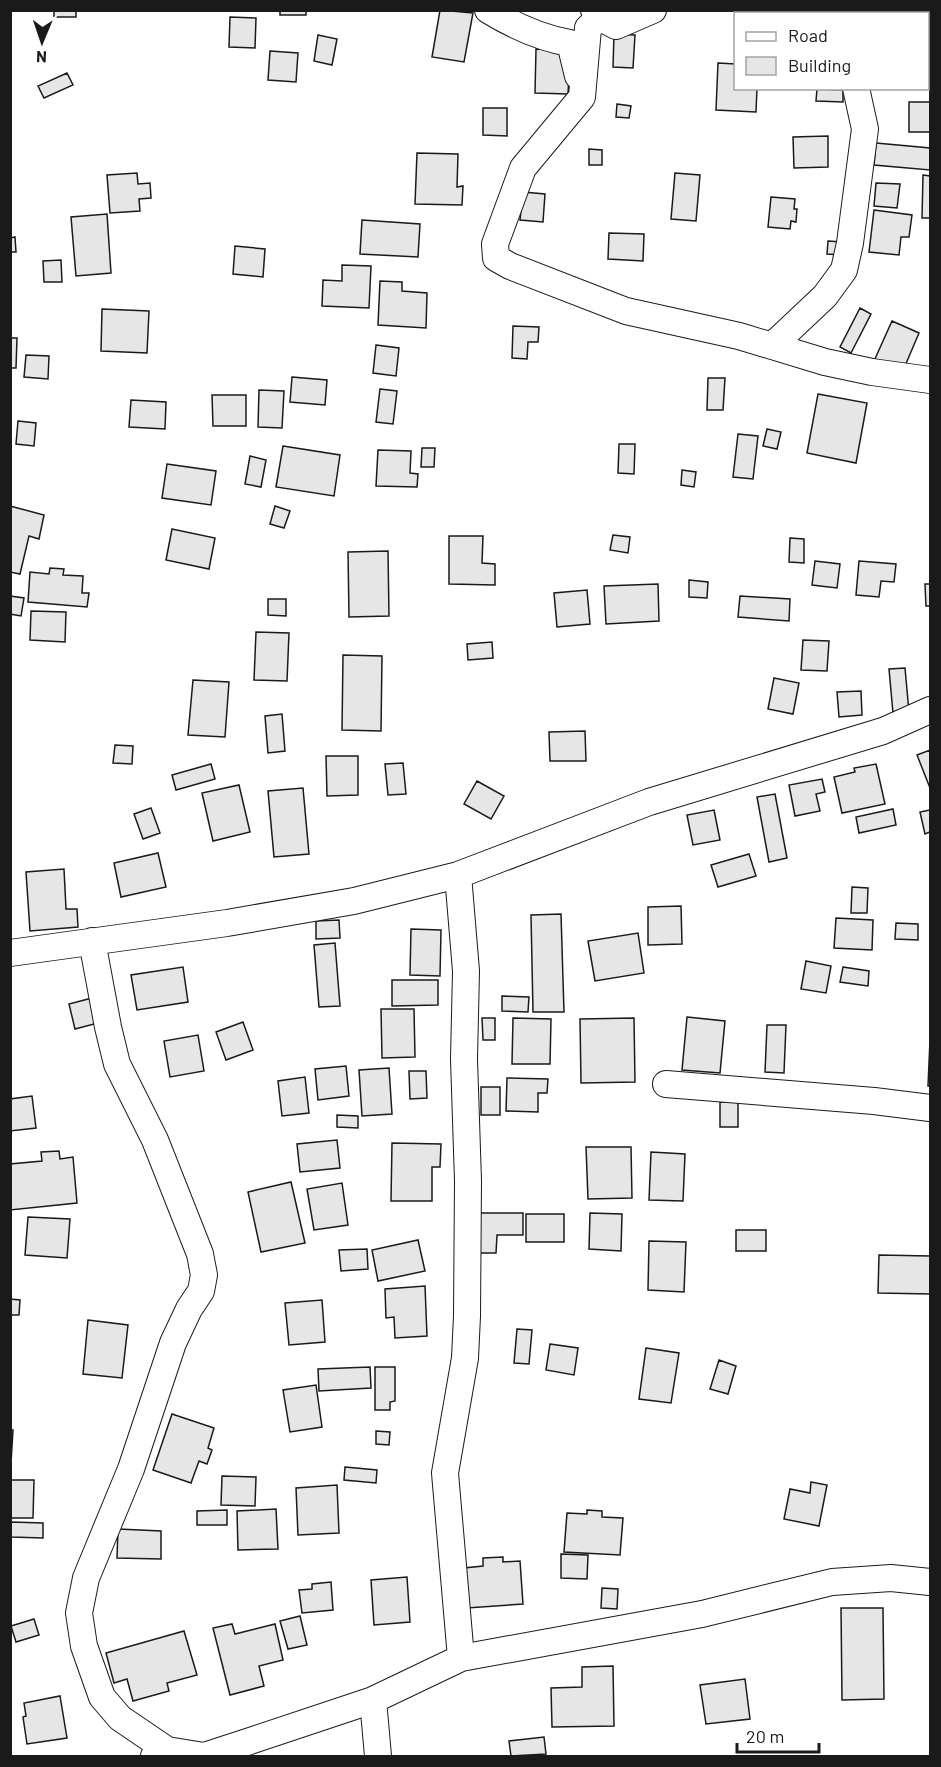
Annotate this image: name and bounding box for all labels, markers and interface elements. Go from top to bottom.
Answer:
north arrow [12,12,72,72]
legend [734,12,929,90]
text: Road [788,24,828,46]
text: N [36,48,47,67]
text: Building [788,54,851,76]
scale bar [737,1716,820,1754]
text: 20 m [746,1725,784,1747]

